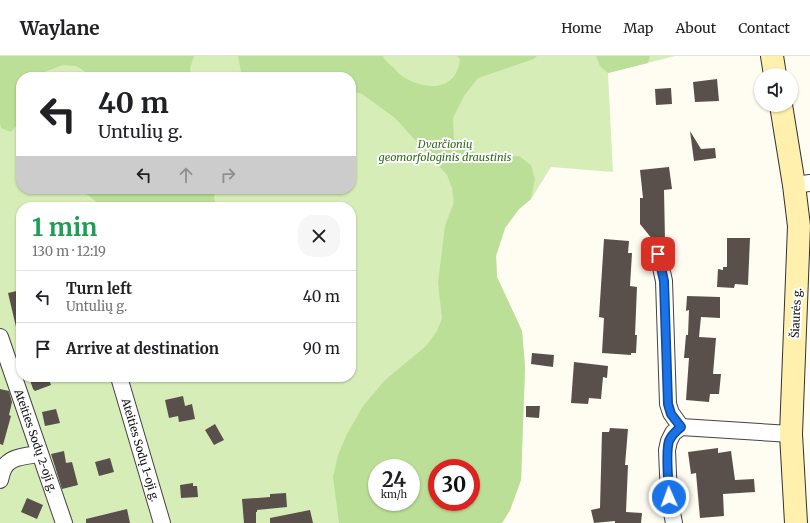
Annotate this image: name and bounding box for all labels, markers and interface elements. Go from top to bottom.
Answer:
text: Waylane [20,16,100,40]
text: Home [561,19,602,37]
text: Map [624,19,653,37]
text: About [675,19,716,37]
text: Contact [738,19,790,37]
map controls [754,68,798,112]
button: sound [754,68,798,112]
text: 40 m [98,85,169,121]
icon: left [32,88,84,140]
text: Untulių g. [98,120,183,143]
park label: Dvarčionių geomorfologinis draustinis [379,137,512,164]
icon: left [133,164,155,186]
icon: ahead [175,164,197,186]
icon: right [217,164,239,186]
text: 1 min [32,212,97,243]
button: close [298,215,340,257]
pin [641,237,675,271]
text: 130 m · 12:19 [32,243,106,260]
icon: arrive [647,243,669,265]
text: Turn left [66,279,132,298]
icon: left [32,286,54,308]
text: 40 m [303,287,340,306]
street label: Šiaurės g. [788,287,804,338]
text: Untulių g. [66,298,127,315]
icon: arrive [32,338,54,360]
text: Arrive at destination [66,339,219,358]
text: 90 m [303,339,340,358]
street label: Ateities Sodų 2-oji g. [11,386,60,495]
street label: Ateities Sodų 1-oji g. [118,396,162,503]
speed limit sign: 30 [428,459,480,511]
text: 24 [382,467,406,492]
position arrow [648,476,690,518]
text: km/h [381,488,407,501]

